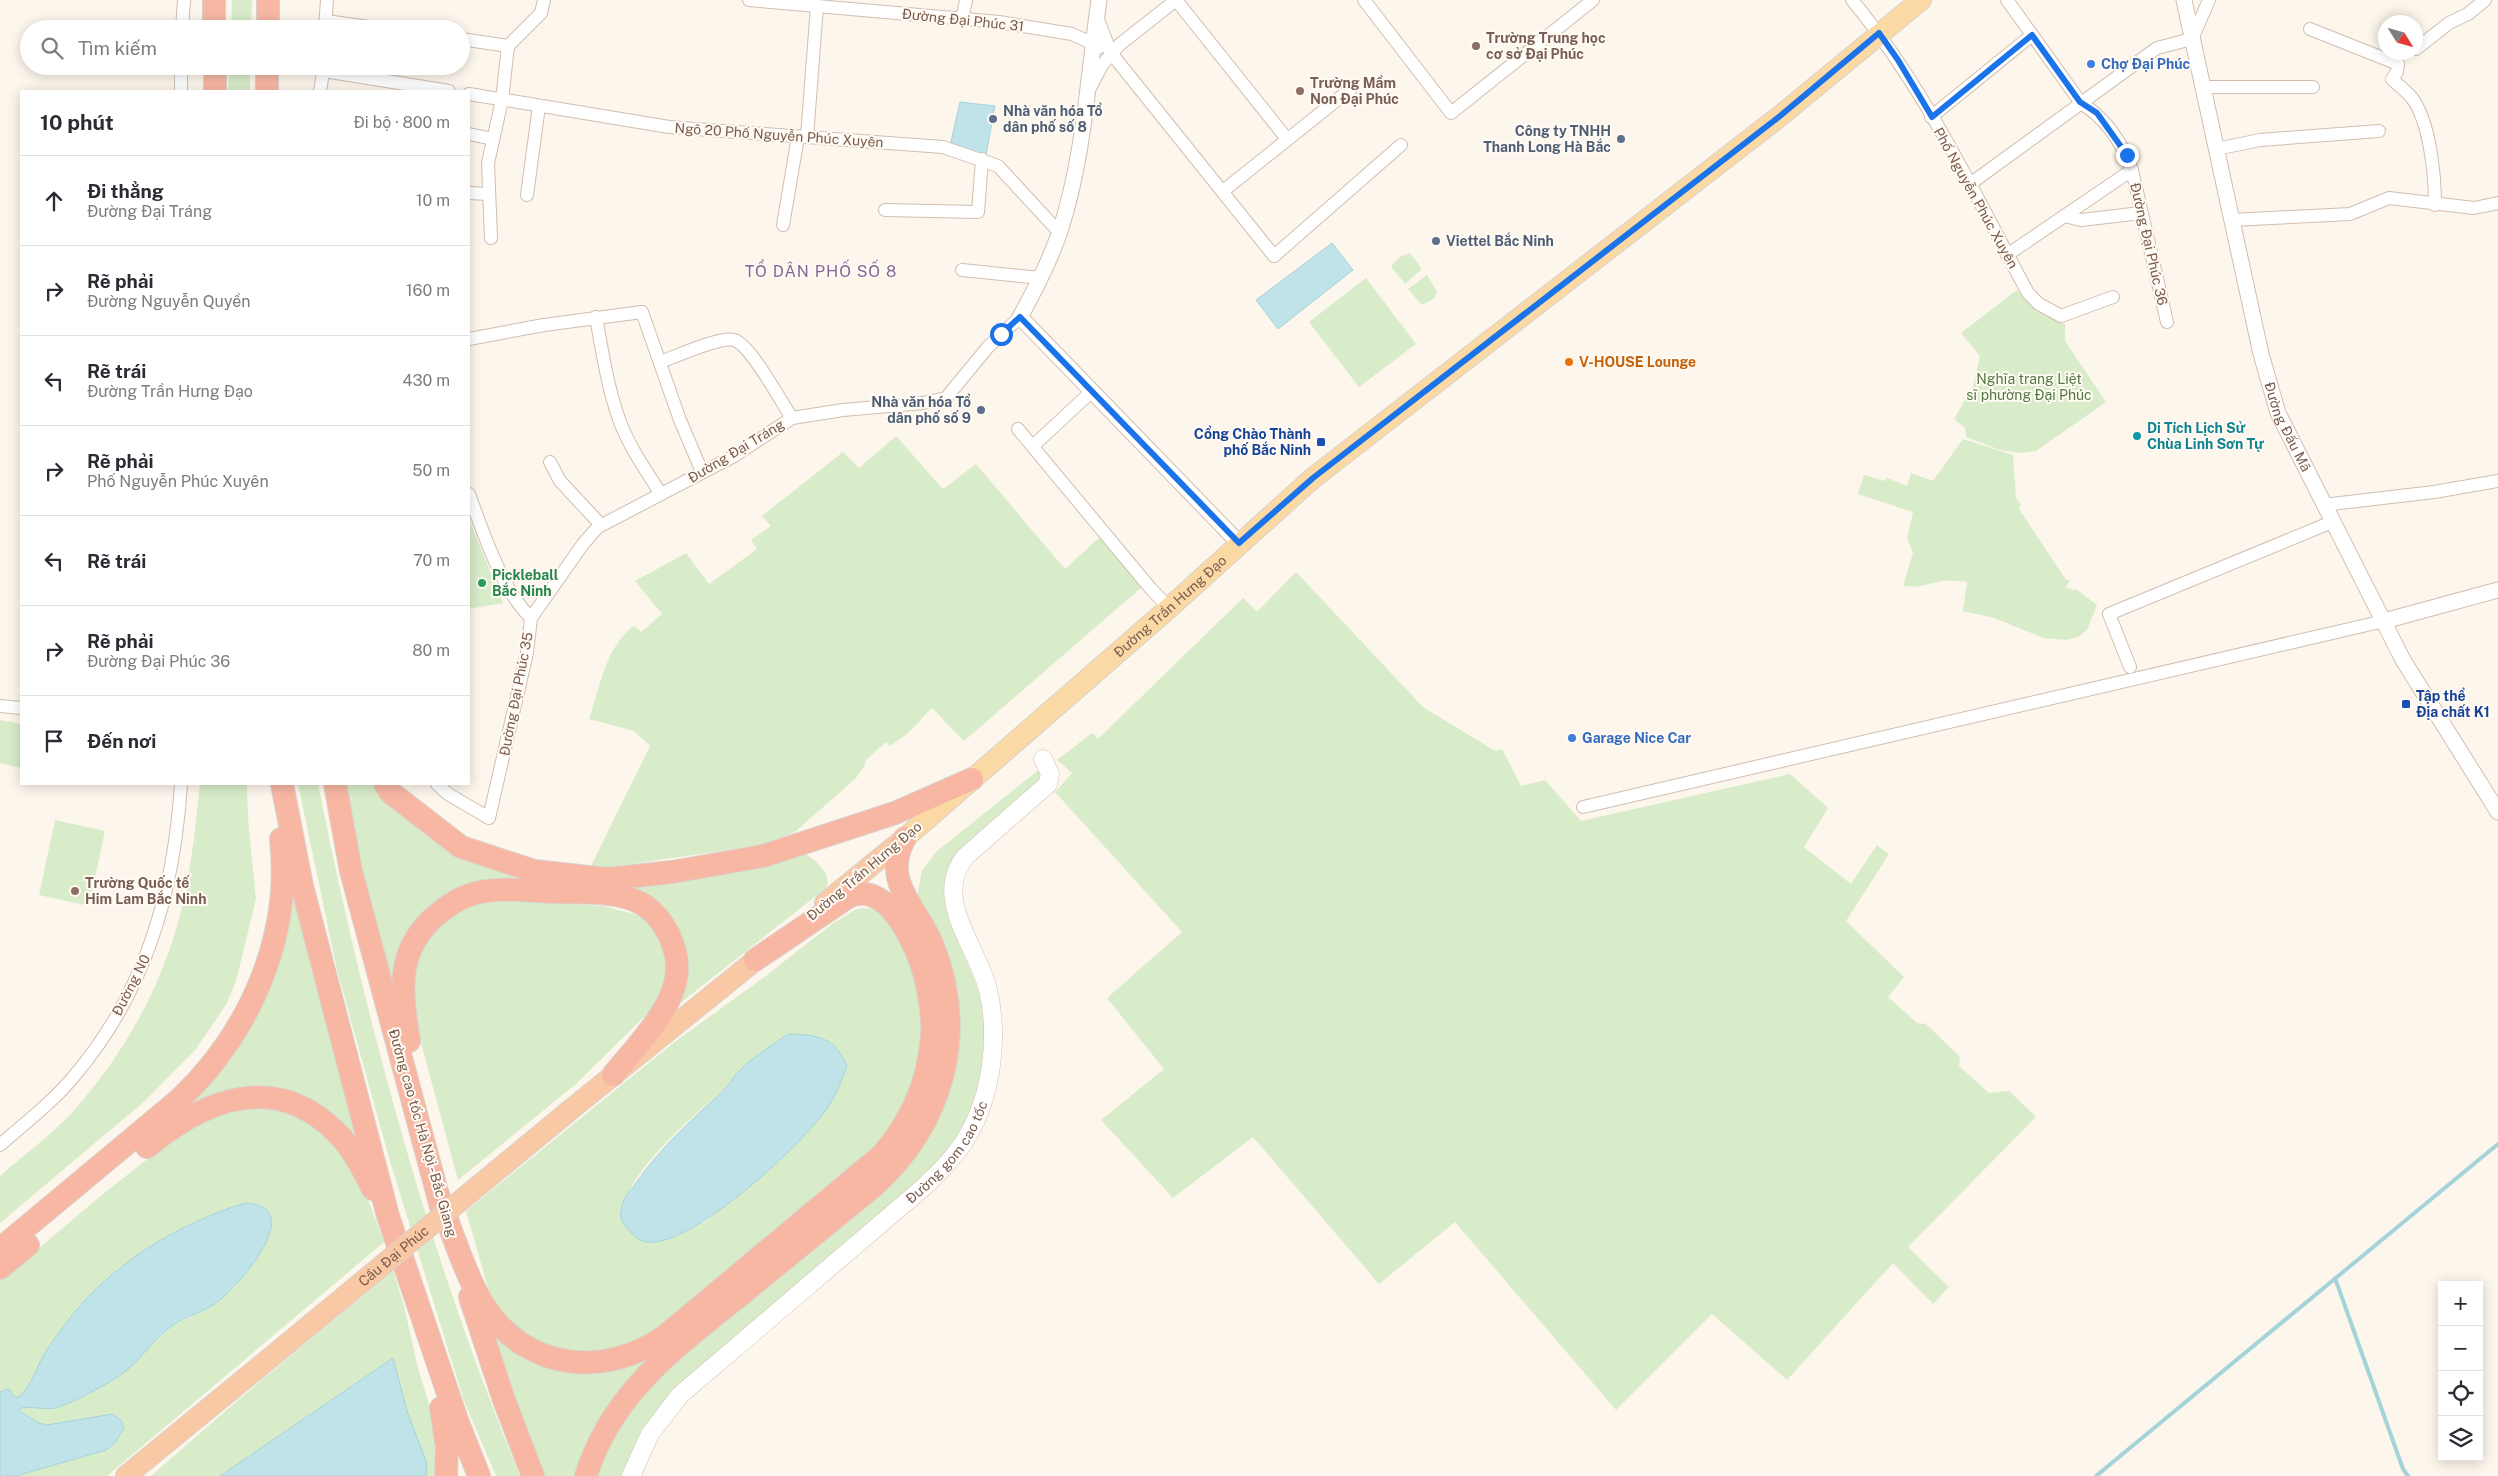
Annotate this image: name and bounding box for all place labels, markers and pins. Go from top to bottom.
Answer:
place label: Trường Trung học cơ sở Đại Phúc [1486,30,1606,62]
marker: Trường Trung học cơ sở Đại Phúc [1470,40,1482,52]
place label: Chợ Đại Phúc [2101,56,2191,72]
marker: Chợ Đại Phúc [2085,58,2097,70]
place label: Trường Mầm Non Đại Phúc [1310,75,1399,107]
marker: Trường Mầm Non Đại Phúc [1294,85,1306,97]
place label: Nhà văn hóa Tổ dân phố số 8 [1003,102,1103,135]
marker: Nhà văn hóa Tổ dân phố số 8 [987,113,999,125]
place label: Công ty TNHH Thanh Long Hà Bắc [1483,123,1611,155]
marker: Công ty TNHH Thanh Long Hà Bắc [1615,133,1627,145]
place label: Viettel Bắc Ninh [1446,232,1554,249]
marker: Viettel Bắc Ninh [1430,235,1442,247]
place label: V-HOUSE Lounge [1579,354,1696,370]
marker: V-HOUSE Lounge [1563,356,1575,368]
place label: Nhà văn hóa Tổ dân phố số 9 [871,393,971,426]
marker: Nhà văn hóa Tổ dân phố số 9 [975,404,987,416]
place label: Di Tích Lịch Sử Chùa Linh Sơn Tự [2147,420,2264,452]
place label: Cổng Chào Thành phố Bắc Ninh [1194,425,1311,458]
marker: Di Tích Lịch Sử Chùa Linh Sơn Tự [2131,430,2143,442]
marker: Cổng Chào Thành phố Bắc Ninh [1315,436,1327,448]
place label: Pickleball Bắc Ninh [492,567,559,599]
marker: Pickleball Bắc Ninh [476,577,488,589]
place label: Tập thể Địa chất K1 [2416,687,2490,720]
marker: Tập thể Địa chất K1 [2400,698,2412,710]
place label: Garage Nice Car [1582,730,1691,746]
marker: Garage Nice Car [1566,732,1578,744]
place label: Trường Quốc tế Him Lam Bắc Ninh [85,875,206,907]
marker: Trường Quốc tế Him Lam Bắc Ninh [69,885,81,897]

